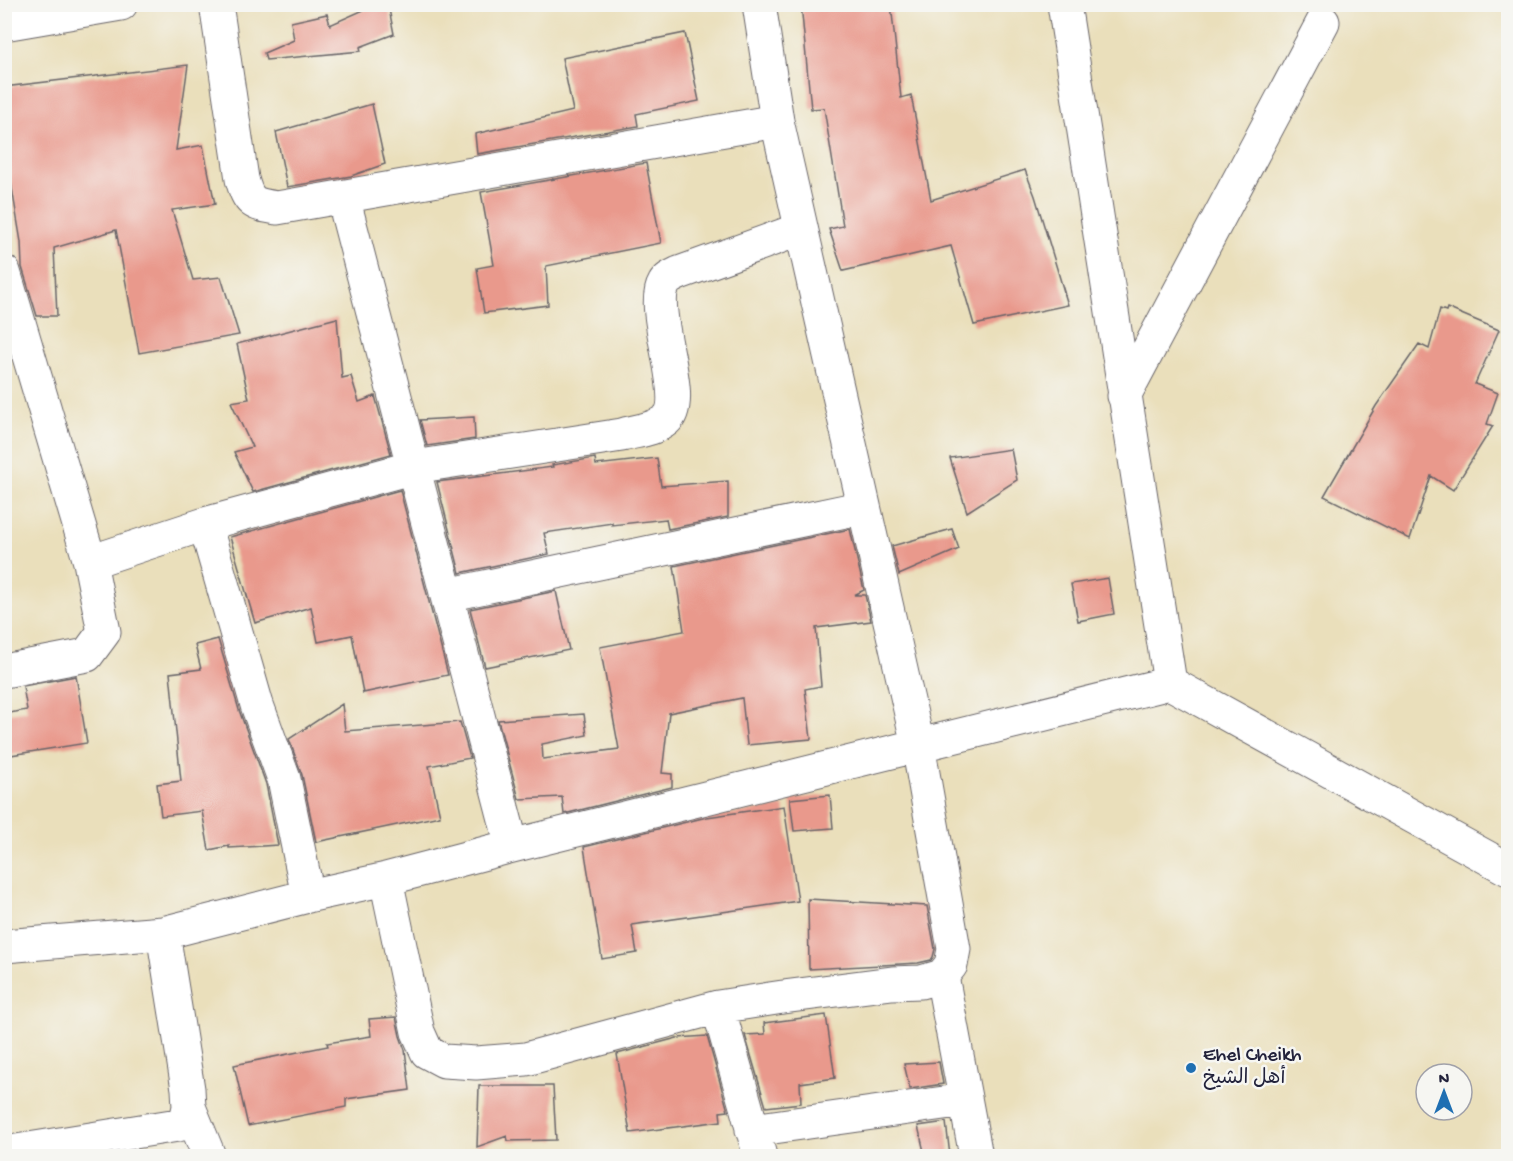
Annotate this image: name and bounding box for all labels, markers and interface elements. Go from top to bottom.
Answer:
place label: Ehel Cheikh أهل الشيخ [1203,1045,1302,1091]
marker: Ehel Cheikh أهل الشيخ [1184,1061,1198,1075]
north arrow [1414,1062,1474,1122]
text: N [1439,1071,1450,1090]

